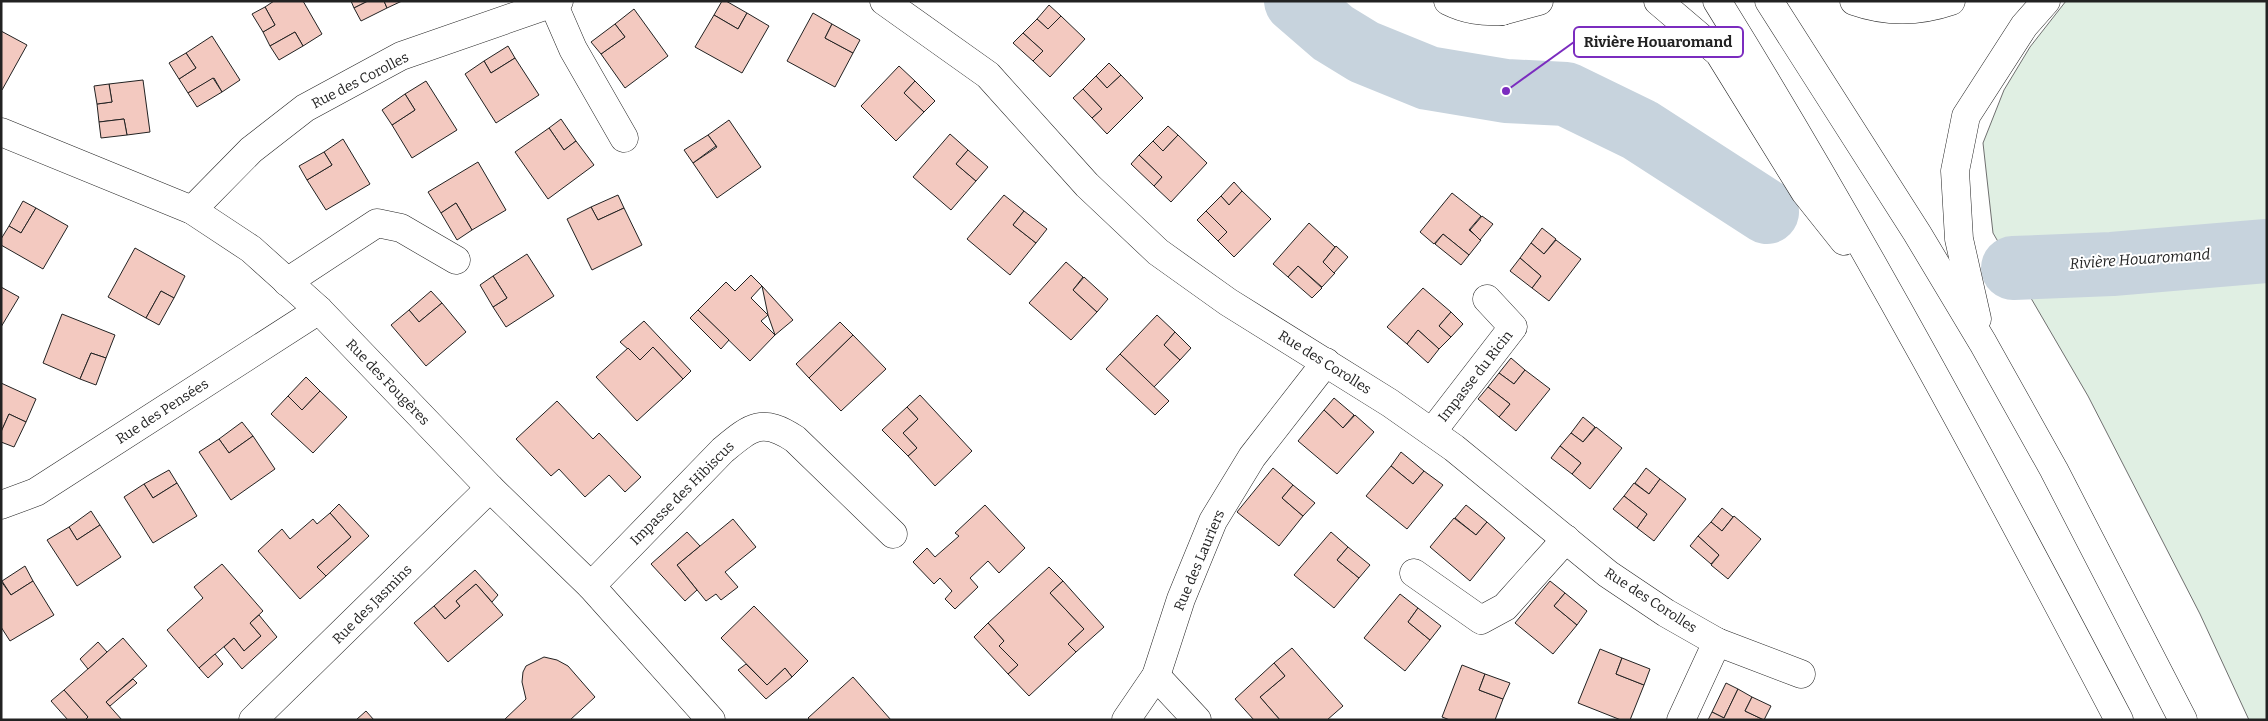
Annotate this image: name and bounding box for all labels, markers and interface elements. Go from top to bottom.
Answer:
callout: Rivière Houaromand [1574,27,1743,57]
text: Rivière Houaromand [1584,33,1732,51]
street label: Rue des Corolles [309,49,412,112]
water label: Rivière Houaromand [2069,245,2211,273]
street label: Rue des Corolles [1275,327,1374,398]
street label: Impasse du Ricin [1434,327,1516,425]
street label: Rue des Fougères [342,336,433,429]
street label: Rue des Pensées [113,375,212,448]
street label: Impasse des Hibiscus [627,438,738,549]
street label: Rue des Lauriers [1171,507,1228,613]
street label: Rue des Jasmins [329,561,416,648]
street label: Rue des Corolles [1601,564,1700,637]

